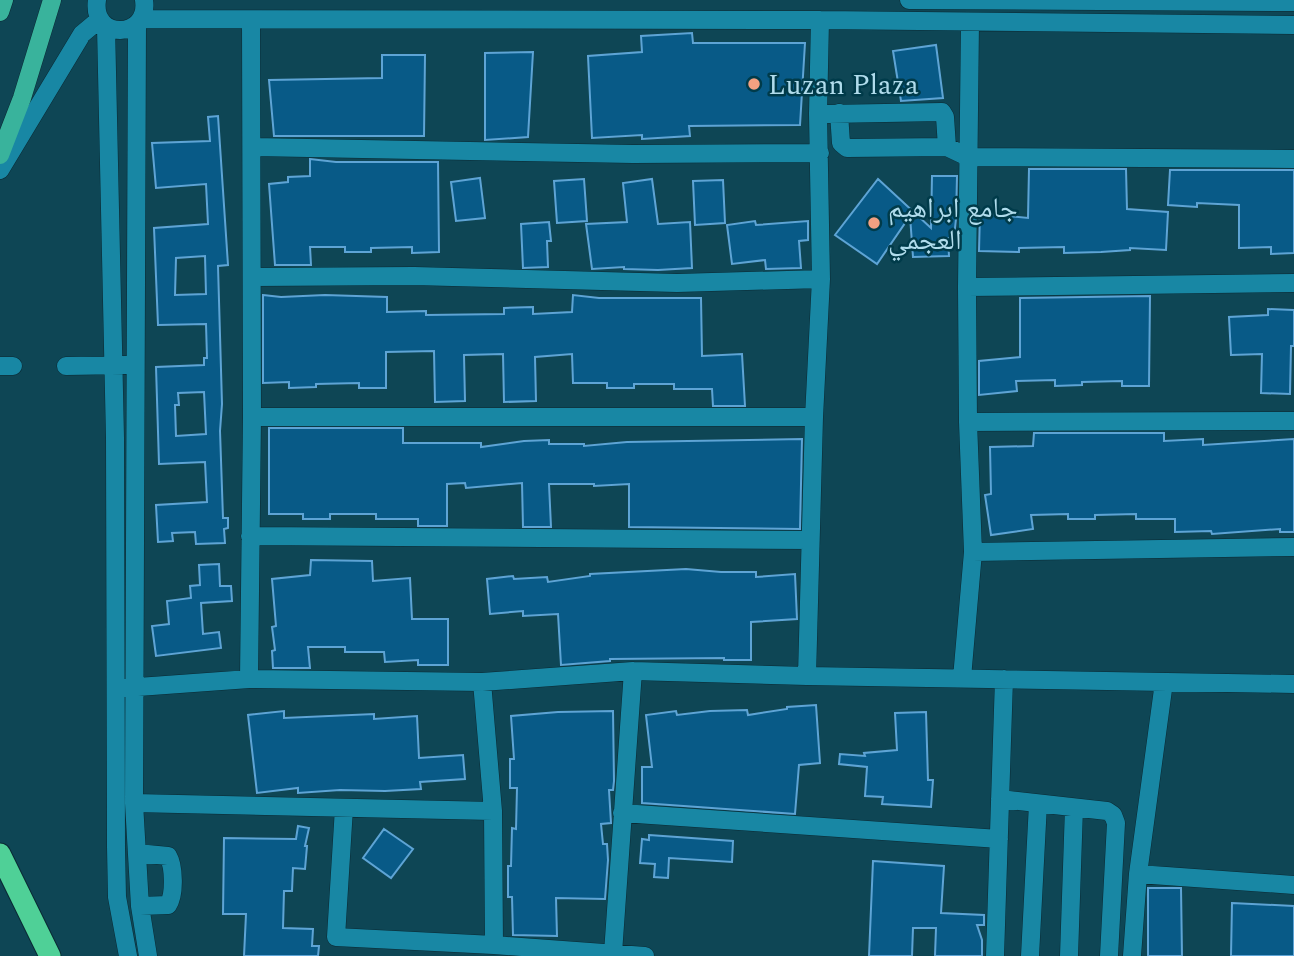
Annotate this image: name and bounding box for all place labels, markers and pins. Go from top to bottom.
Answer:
place label: Luzan Plaza [768,64,919,107]
marker: Luzan Plaza [746,76,762,92]
place label: جامع ابراهيم العجمي [888,187,1017,262]
marker: جامع ابراهيم العجمي [866,215,882,231]

